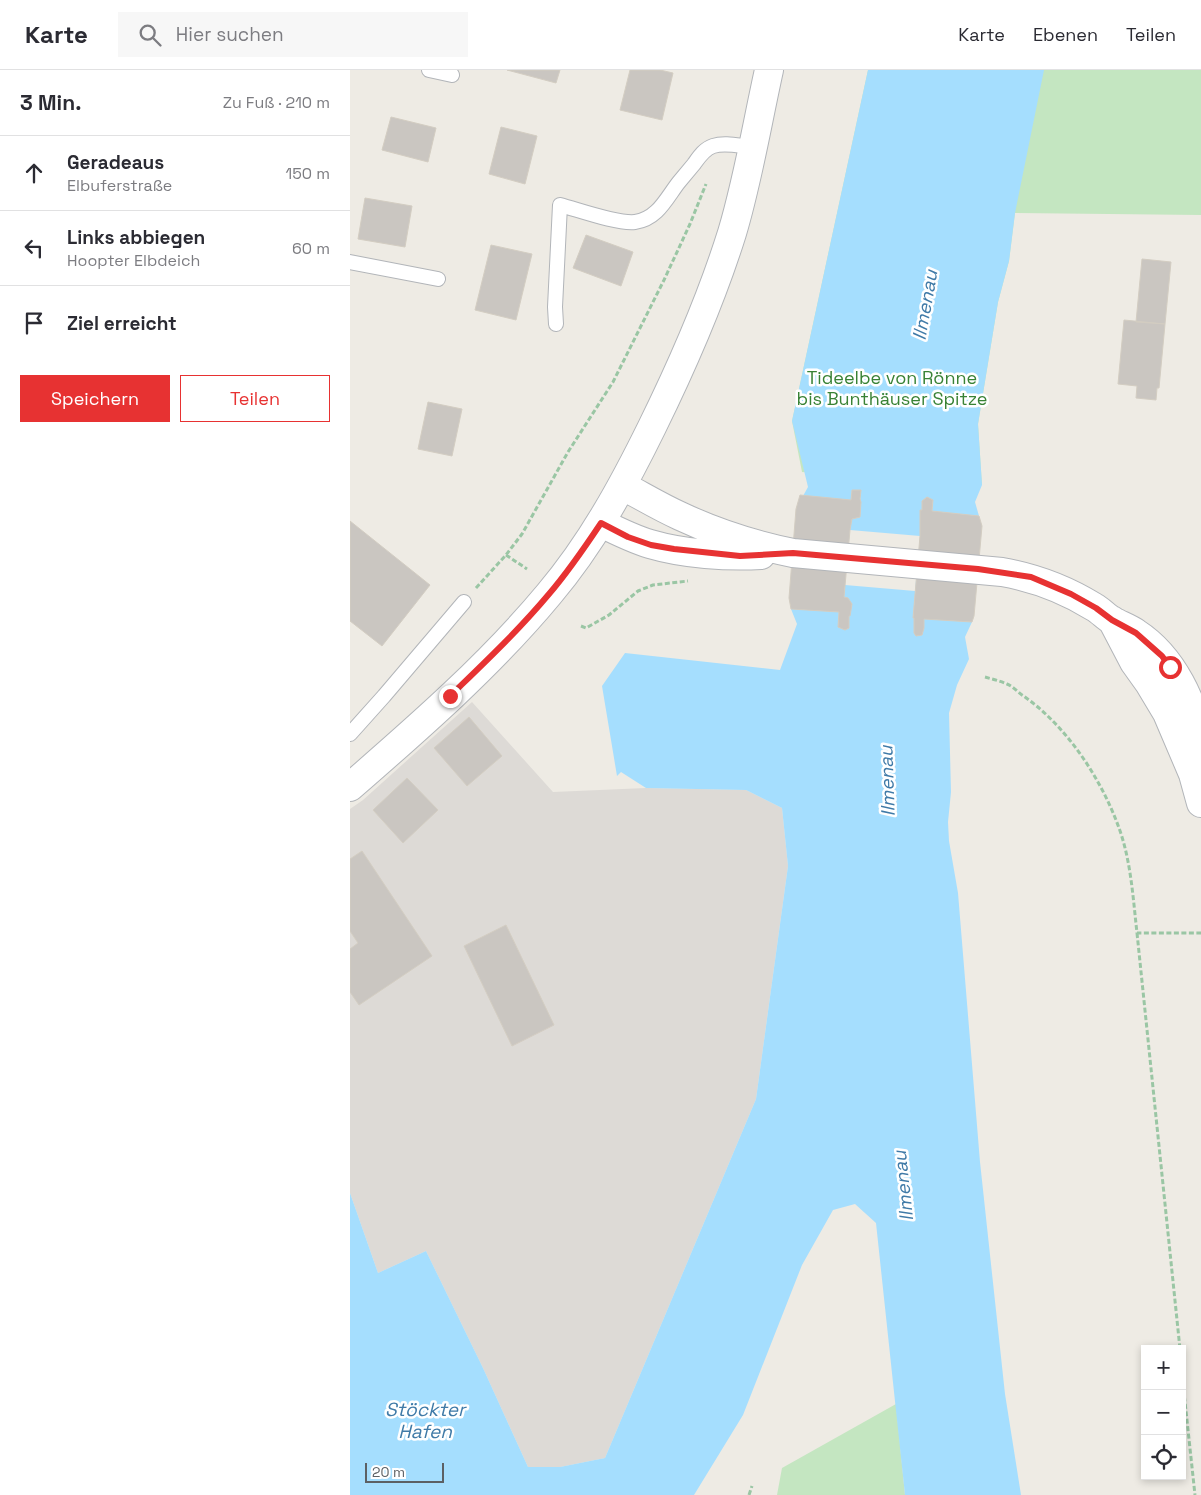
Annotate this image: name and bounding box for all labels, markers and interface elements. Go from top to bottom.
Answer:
search box [118,12,468,57]
text: Karte [25,19,88,50]
icon: search [136,21,164,49]
text: Hier suchen [176,22,284,47]
text: Karte [958,23,1005,46]
text: Ebenen [1033,23,1098,46]
text: Teilen [1126,23,1176,46]
text: 3 Min. [20,89,81,116]
text: Zu Fuß · 210 m [223,92,330,113]
text: Geradeaus [67,150,164,175]
icon: ahead [20,159,48,187]
text: 150 m [286,163,330,184]
text: Elbuferstraße [67,175,172,196]
text: Links abbiegen [67,225,205,250]
icon: left [20,234,48,262]
text: 60 m [292,238,330,259]
text: Hoopter Elbdeich [67,250,200,271]
water label: Ilmenau [907,267,944,342]
icon: arrive [20,309,48,337]
text: Ziel erreicht [67,311,177,336]
park label: Tideelbe von Rönne bis Bunthäuser Spitze [797,366,987,410]
button: Speichern [20,375,170,422]
button: Teilen [180,375,330,422]
route start [1159,656,1182,679]
route end [439,685,462,708]
water label: Ilmenau [873,744,901,817]
water label: Ilmenau [887,1148,919,1223]
map controls [1141,1345,1186,1480]
button: + [1141,1345,1186,1390]
button: − [1141,1390,1186,1435]
water label: Stöckter Hafen [385,1397,467,1444]
button: locate [1141,1435,1186,1480]
scale bar [365,1460,444,1483]
text: 20 m [372,1463,405,1481]

